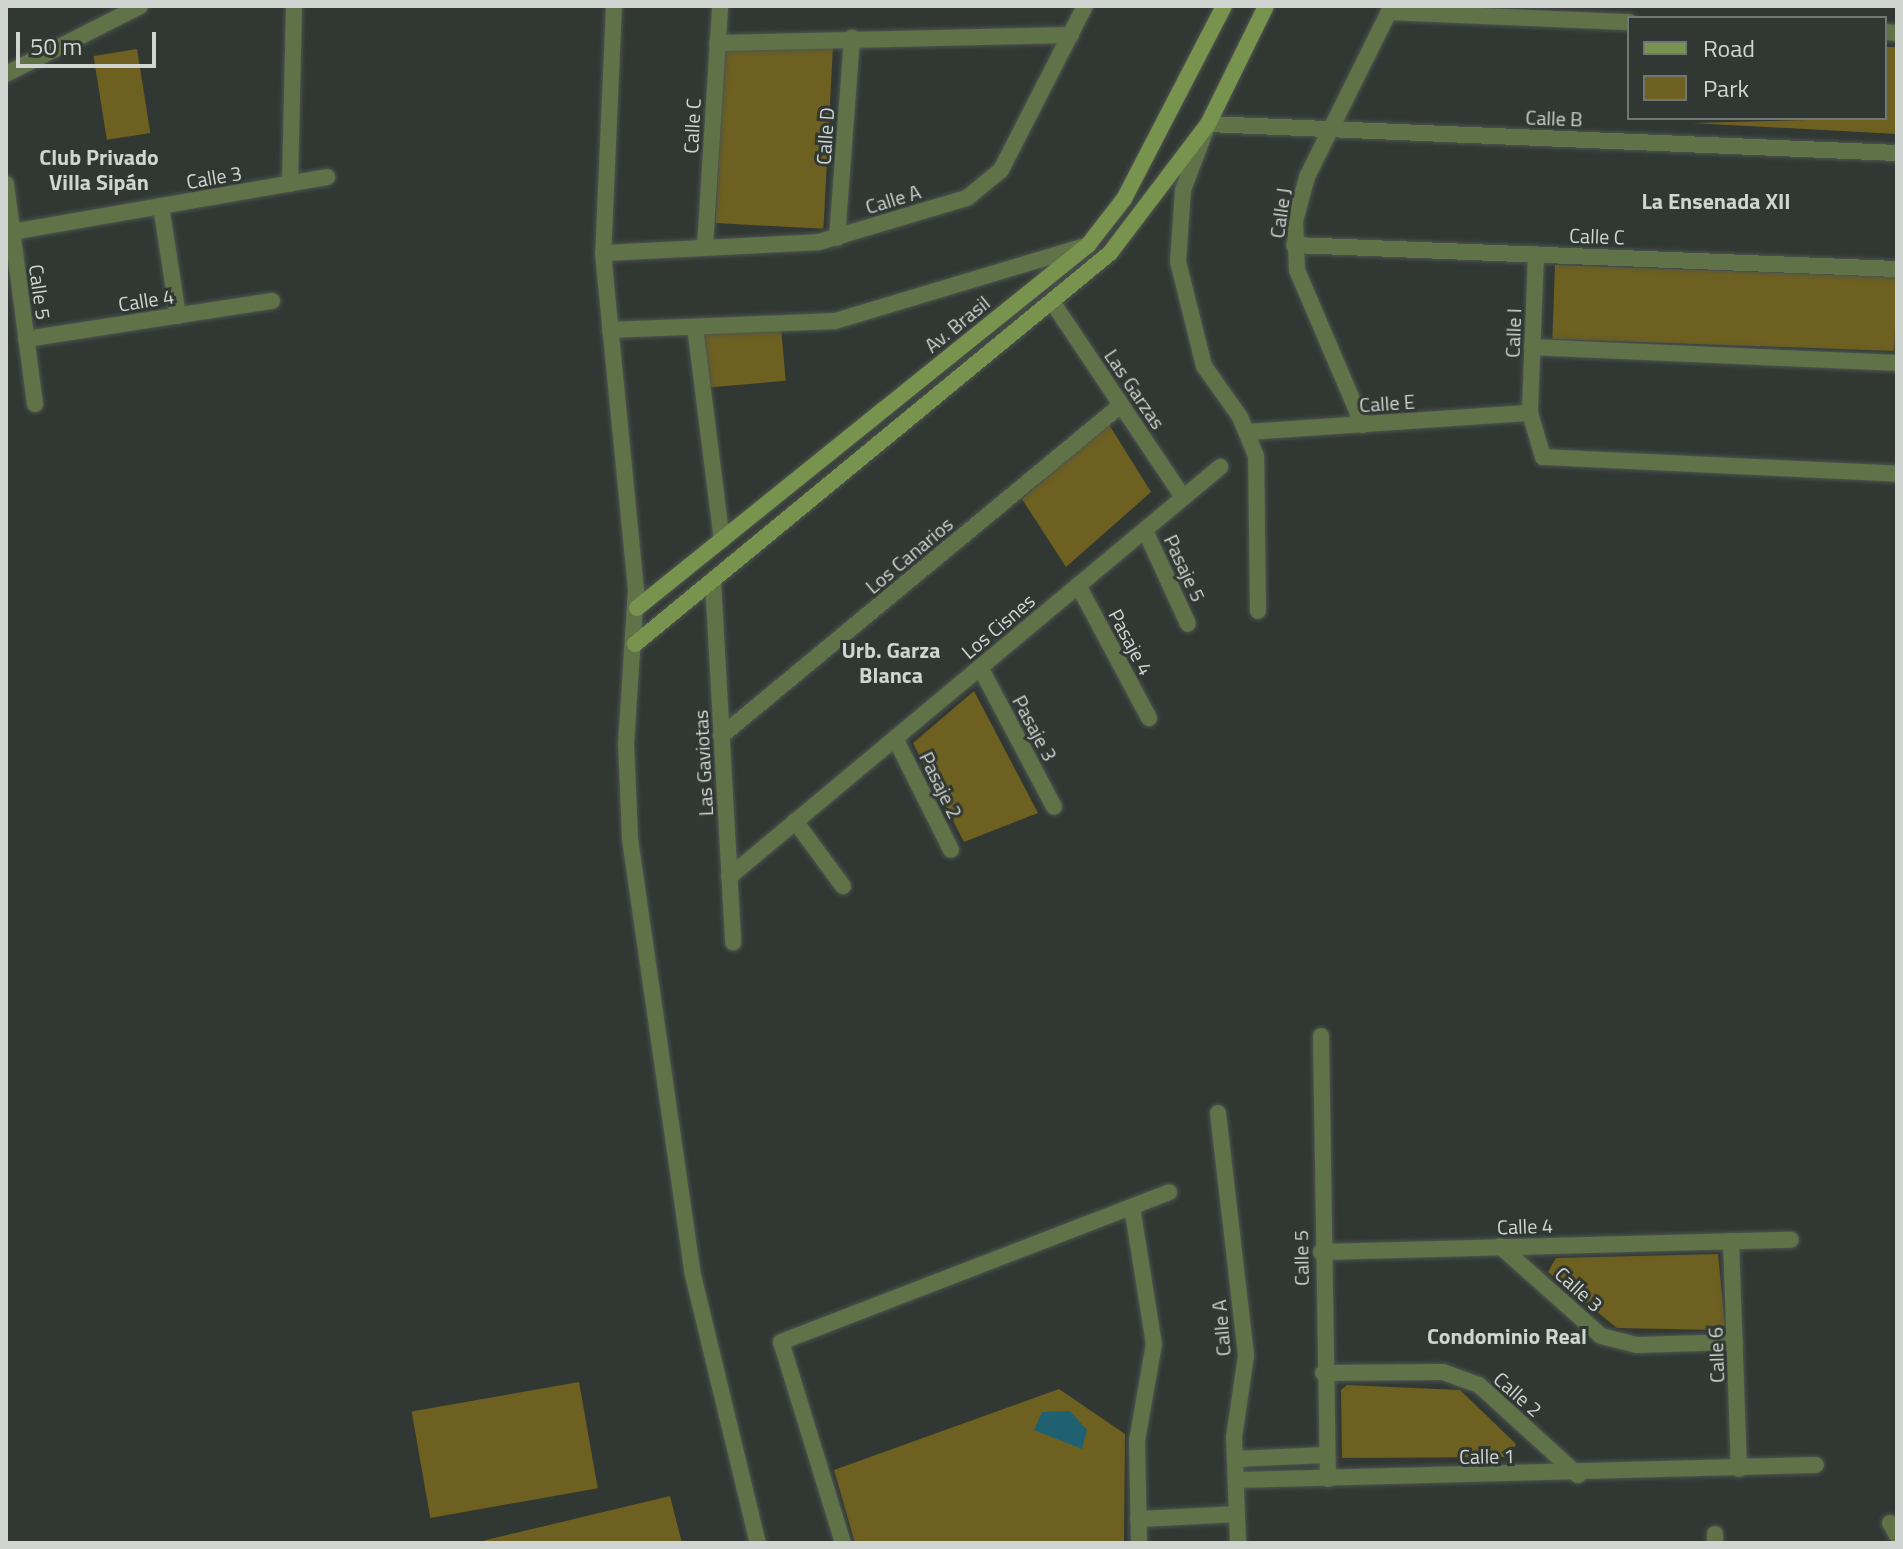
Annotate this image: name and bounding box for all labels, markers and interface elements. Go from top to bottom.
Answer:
scale bar [20,16,160,66]
legend [1627,16,1887,120]
text: 50 m [30,28,82,64]
text: Road [1703,30,1755,66]
text: Park [1703,70,1749,106]
street label: Calle C [679,98,705,154]
street label: Calle B [1525,105,1583,131]
street label: Calle D [811,106,839,166]
district label: Club Privado Villa Sipán [39,144,159,196]
street label: Calle 3 [184,160,244,194]
street label: Calle A [862,179,924,219]
street label: Calle J [1265,186,1295,240]
district label: La Ensenada XII [1641,189,1791,215]
street label: Calle C [1569,223,1625,249]
street label: Calle 5 [24,263,56,321]
street label: Calle 4 [117,284,175,316]
street label: Av. Brasil [920,291,994,357]
street label: Calle I [1500,308,1526,358]
street label: Las Garzas [1100,345,1170,433]
street label: Calle E [1358,389,1416,417]
street label: Los Canarios [860,512,958,598]
street label: Pasaje 5 [1159,531,1211,605]
street label: Los Cisnes [956,588,1040,664]
street label: Pasaje 4 [1104,605,1158,679]
district label: Urb. Garza Blanca [842,637,940,688]
street label: Pasaje 3 [1008,691,1062,765]
street label: Las Gaviotas [688,709,718,817]
street label: Pasaje 2 [915,748,967,822]
street label: Calle 4 [1497,1213,1553,1239]
street label: Calle 5 [1289,1230,1313,1286]
street label: Calle 3 [1550,1261,1608,1317]
street label: Calle A [1207,1299,1235,1357]
district label: Condominio Real [1427,1324,1587,1350]
street label: Calle 6 [1703,1327,1729,1383]
street label: Calle 2 [1489,1367,1547,1421]
street label: Calle 1 [1459,1444,1515,1468]

